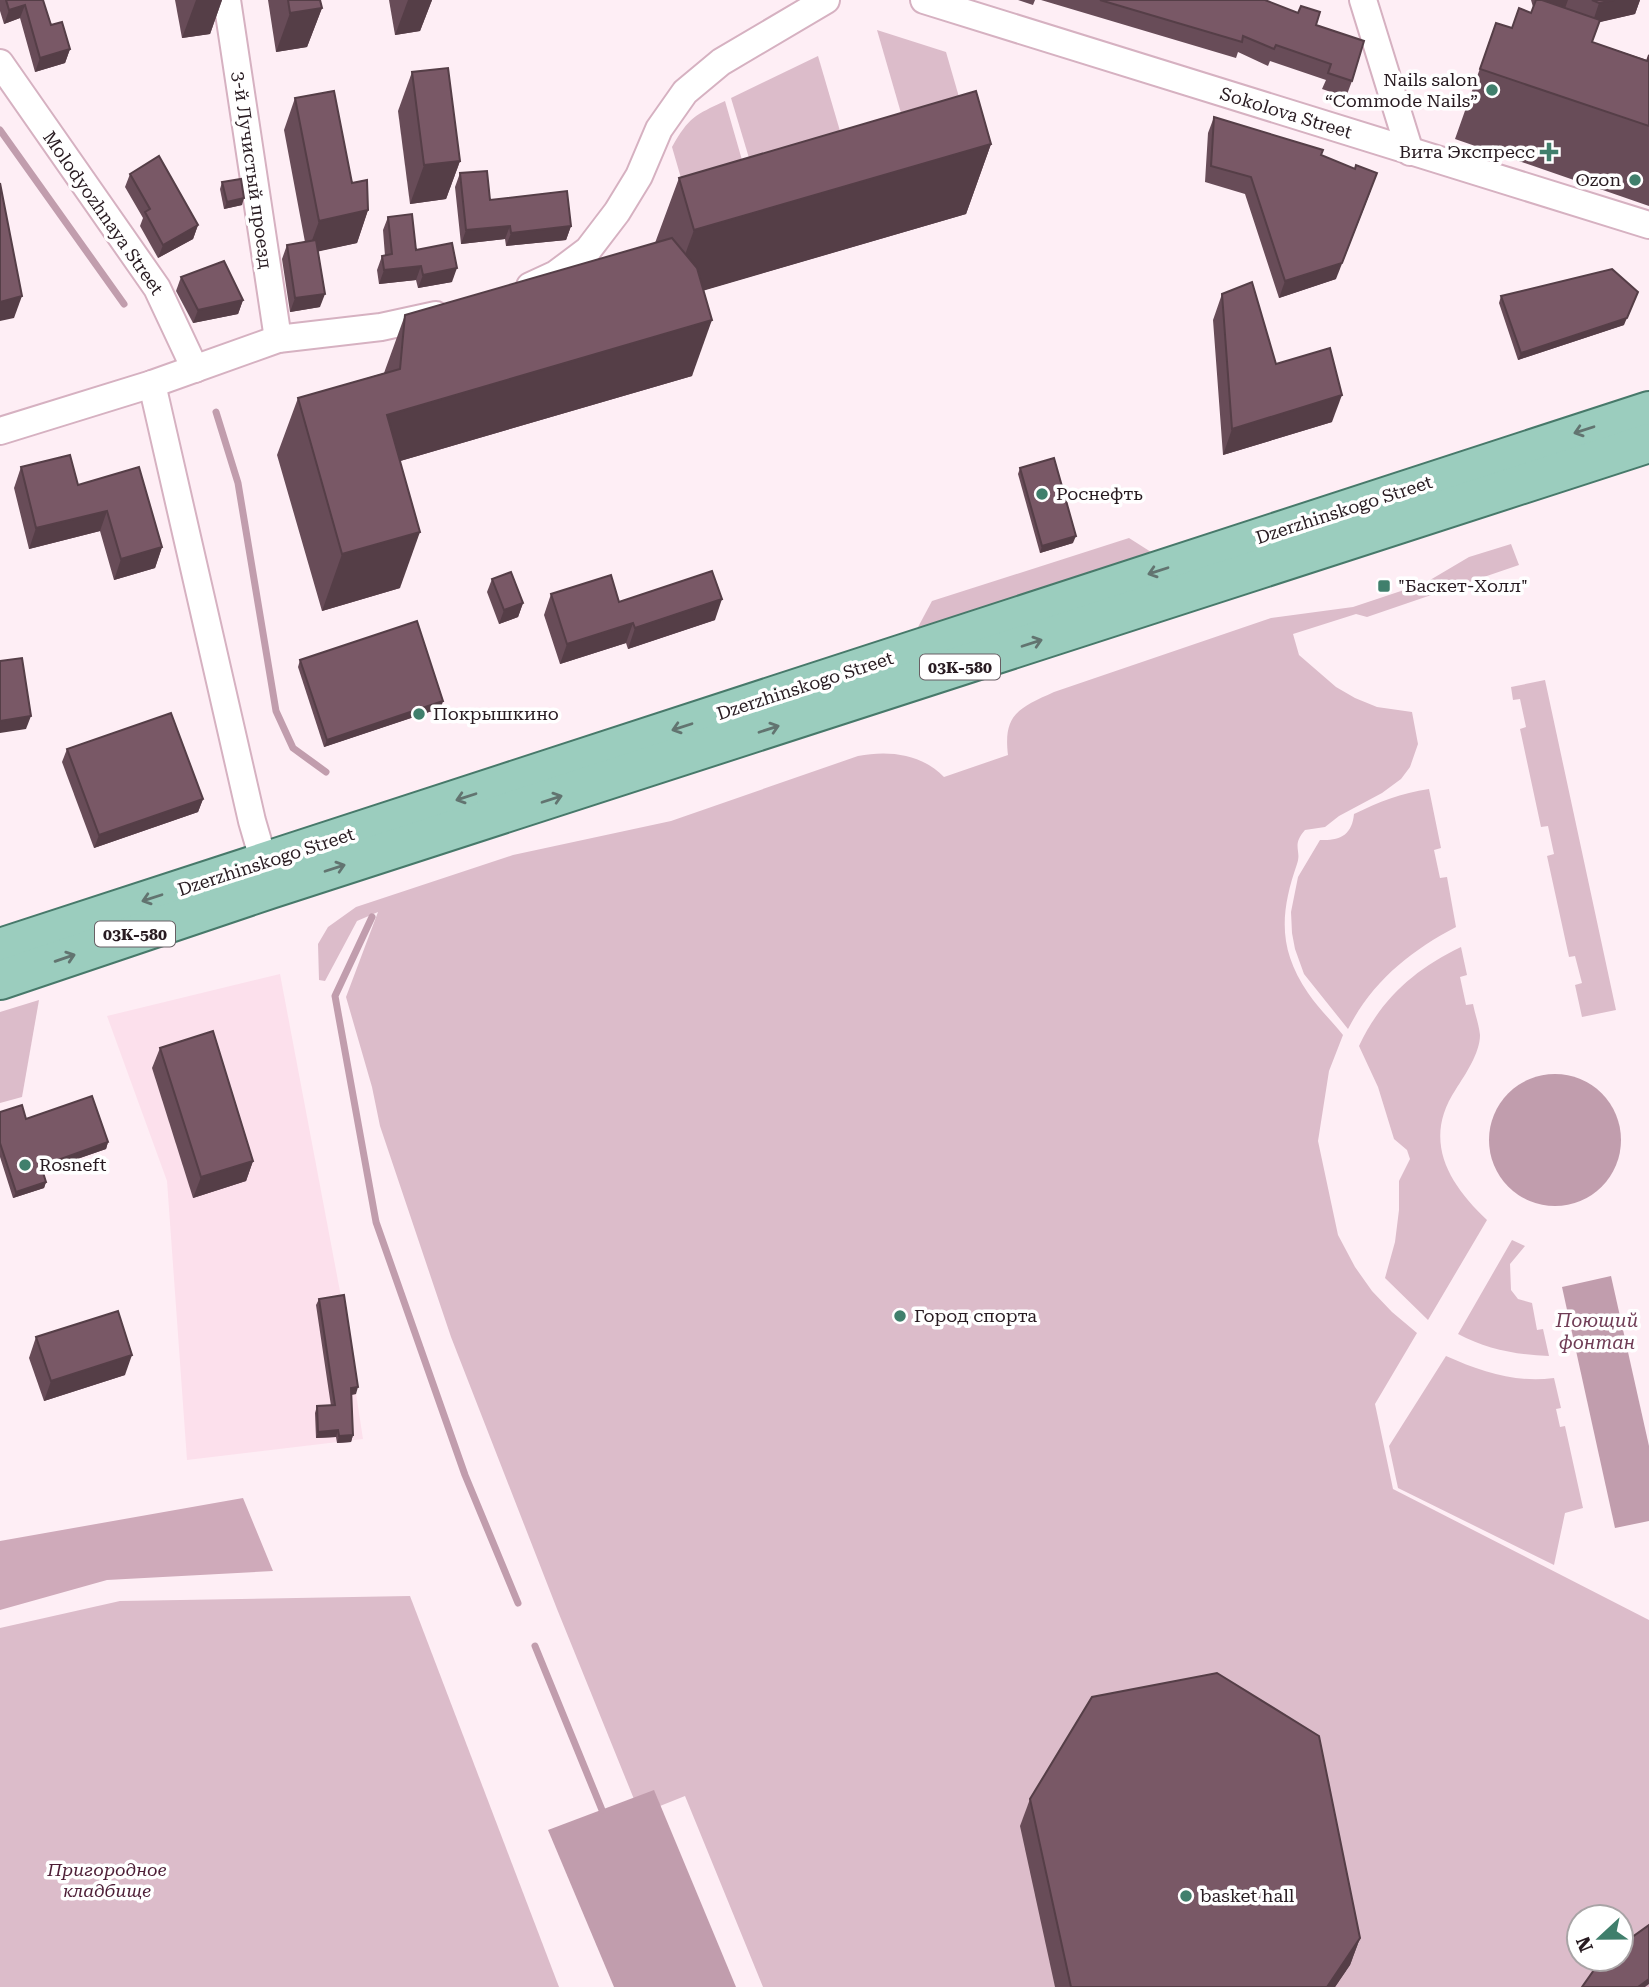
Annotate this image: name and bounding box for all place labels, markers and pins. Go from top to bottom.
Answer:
place label: Nails salon “Commode Nails” [1325,69,1478,111]
marker: Nails salon “Commode Nails” [1484,82,1500,98]
place label: Вита Экспресс [1399,141,1535,162]
marker: Вита Экспресс [1541,144,1557,160]
place label: Ozon [1576,169,1621,190]
marker: Ozon [1627,172,1643,188]
place label: Роснефть [1056,483,1143,504]
marker: Роснефть [1034,486,1050,502]
place label: "Баскет-Холл" [1398,575,1528,596]
marker: "Баскет-Холл" [1376,578,1392,594]
place label: Покрышкино [433,703,559,724]
marker: Покрышкино [411,706,427,722]
place label: Rosneft [39,1154,107,1175]
marker: Rosneft [17,1157,33,1173]
place label: Город спорта [914,1305,1037,1326]
marker: Город спорта [892,1308,908,1324]
place label: basket hall [1200,1885,1295,1906]
marker: basket hall [1178,1888,1194,1904]

